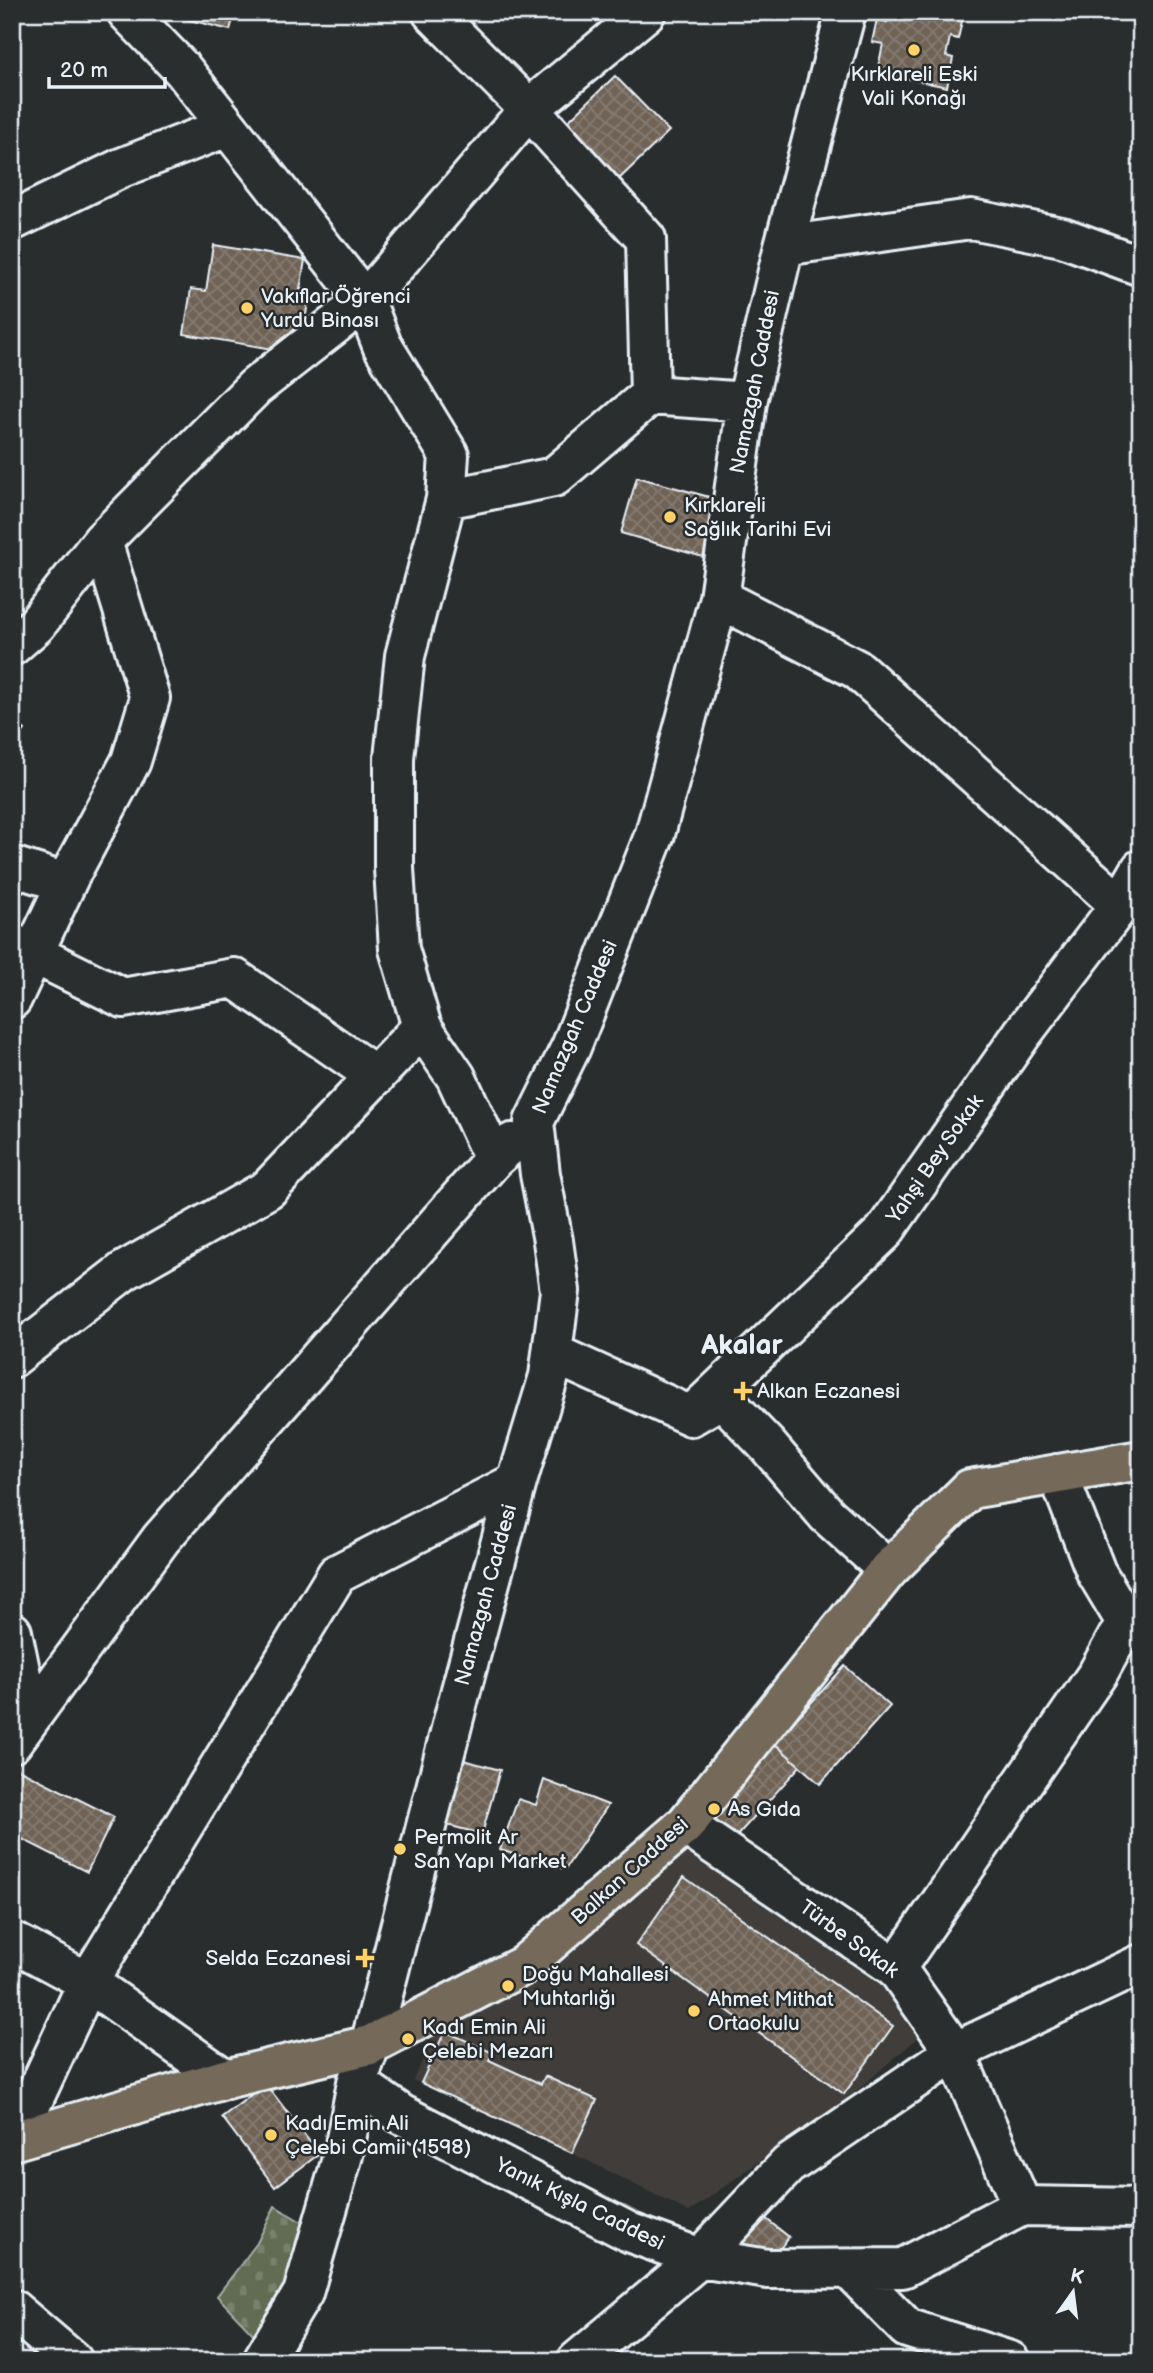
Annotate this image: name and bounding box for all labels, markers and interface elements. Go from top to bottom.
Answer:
marker: Kırklareli Eski Vali Konağı [906,42,922,58]
scale bar [49,46,164,90]
text: 20 m [60,58,108,83]
place label: Kırklareli Eski Vali Konağı [850,62,978,111]
place label: Vakıflar Öğrenci Yurdu Binası [260,284,411,333]
street label: Namazgah Caddesi [725,288,785,476]
marker: Vakıflar Öğrenci Yurdu Binası [239,300,255,316]
place label: Kırklareli Sağlık Tarihi Evi [684,493,832,542]
marker: Kırklareli Sağlık Tarihi Evi [662,509,678,525]
street label: Namazgah Caddesi [527,936,623,1118]
street label: Yahşi Bey Sokak [881,1089,989,1229]
district label: Akalar [700,1329,784,1362]
place label: Alkan Eczanesi [757,1379,900,1404]
marker: Alkan Eczanesi [735,1383,751,1399]
street label: Namazgah Caddesi [450,1502,522,1688]
place label: As Gıda [728,1797,801,1822]
marker: As Gıda [706,1801,722,1817]
street label: Balkan Caddesi [566,1812,694,1930]
place label: Permolit Ar San Yapı Market [414,1825,567,1874]
marker: Permolit Ar San Yapı Market [392,1841,408,1857]
street label: Türbe Sokak [794,1895,904,1984]
place label: Selda Eczanesi [205,1946,351,1971]
marker: Selda Eczanesi [357,1950,373,1966]
place label: Doğu Mahallesi Muhtarlığı [522,1962,669,2011]
marker: Doğu Mahallesi Muhtarlığı [500,1978,516,1994]
place label: Ahmet Mithat Ortaokulu [708,1987,834,2036]
marker: Ahmet Mithat Ortaokulu [686,2003,702,2019]
place label: Kadı Emin Ali Çelebi Mezarı [422,2015,554,2064]
marker: Kadı Emin Ali Çelebi Mezarı [400,2031,416,2047]
place label: Kadı Emin Ali Çelebi Camii (1598) [285,2111,471,2160]
marker: Kadı Emin Ali Çelebi Camii (1598) [263,2127,279,2143]
street label: Yanık Kışla Caddesi [491,2152,669,2256]
north arrow [1038,2258,1108,2328]
text: K [1068,2264,1086,2290]

